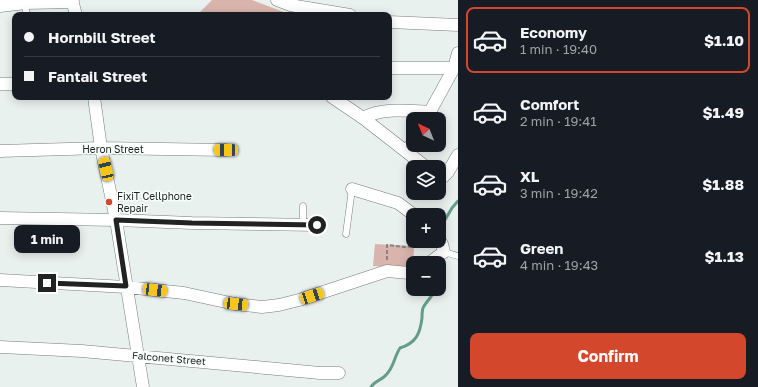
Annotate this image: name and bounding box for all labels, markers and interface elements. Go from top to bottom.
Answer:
icon: car [472,22,508,58]
text: Economy [520,23,587,41]
text: Hornbill Street [48,28,156,46]
text: $1.10 [704,31,744,49]
text: 1 min · 19:40 [520,41,597,57]
text: Fantail Street [48,67,147,85]
icon: car [472,94,508,130]
text: Comfort [520,95,579,113]
text: $1.49 [703,103,744,121]
north arrow [406,112,446,152]
map controls [406,112,446,296]
text: 2 min · 19:41 [520,113,596,129]
street label: Heron Street [82,143,144,155]
car [214,144,238,156]
car [97,156,115,182]
button: layers [406,160,446,200]
icon: car [472,166,508,202]
text: XL [520,167,539,185]
text: $1.88 [702,175,744,193]
text: 3 min · 19:42 [520,185,598,201]
place label: FixiT Cellphone Repair [117,190,192,214]
marker: FixiT Cellphone Repair [104,197,114,207]
button: + [406,208,446,248]
route start [308,216,326,234]
callout: 1 min [14,225,80,253]
text: 1 min [31,231,63,247]
icon: car [472,238,508,274]
text: Green [520,239,563,257]
text: $1.13 [705,247,744,265]
button: − [406,256,446,296]
text: 4 min · 19:43 [520,257,598,273]
route end [38,274,56,292]
car [142,283,168,297]
car [299,287,325,305]
car [224,297,248,311]
button: Confirm [470,333,746,379]
street label: Falconet Street [132,349,206,367]

